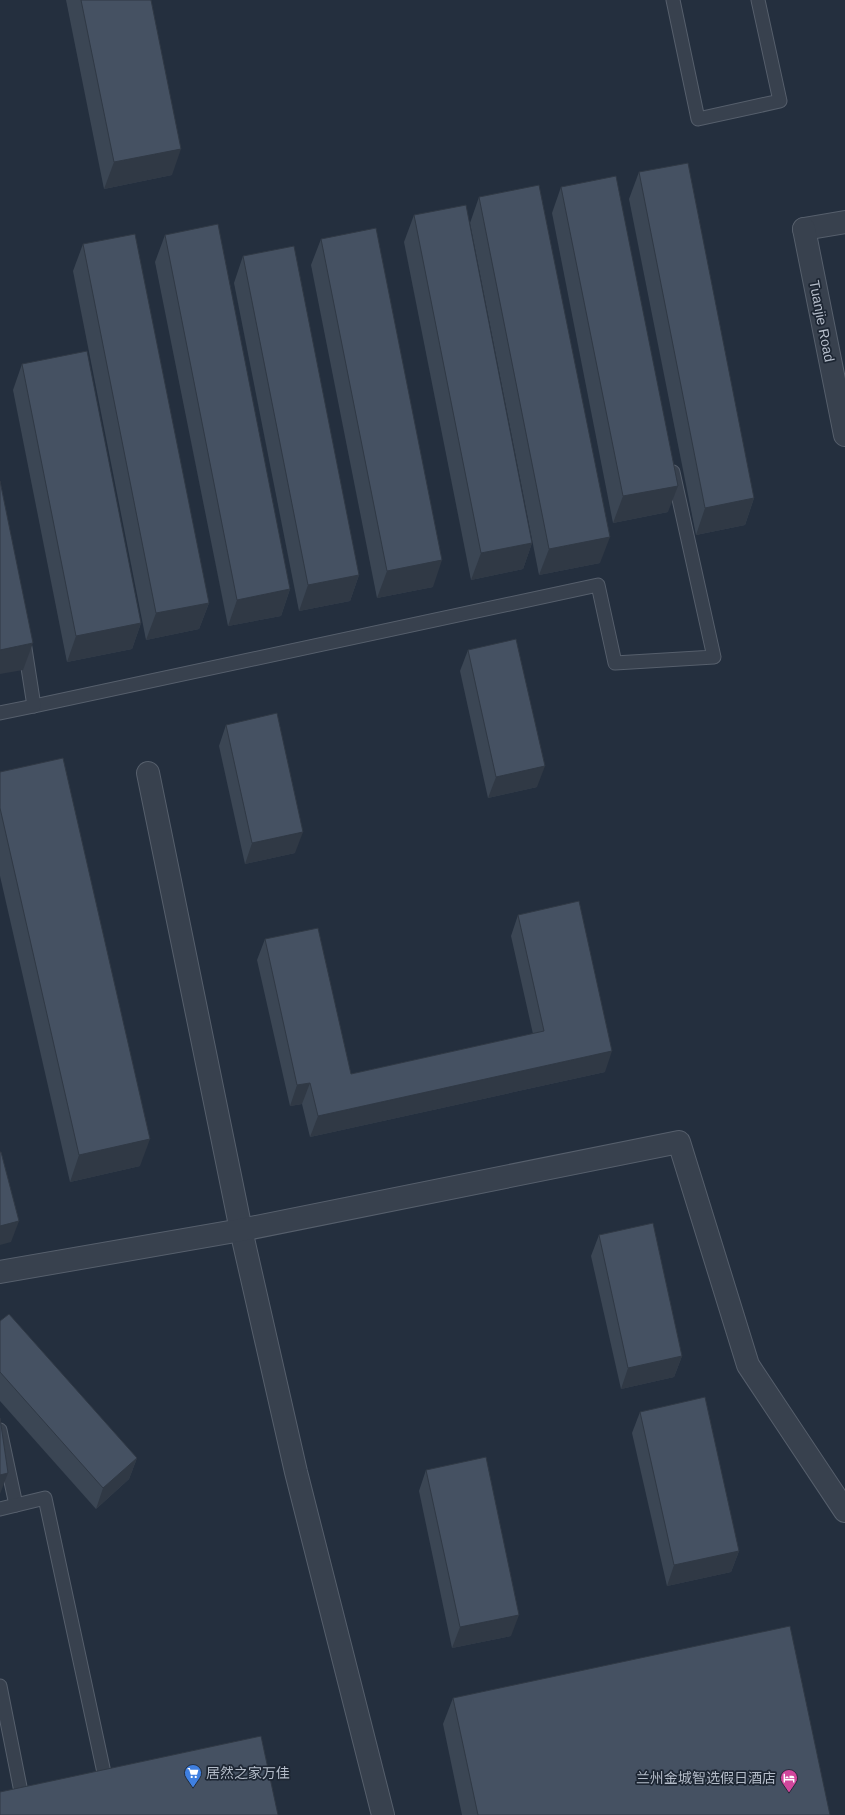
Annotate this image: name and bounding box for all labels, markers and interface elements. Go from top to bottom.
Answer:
street label: Tuanjie Road [806,279,838,363]
supermarket icon: 居然之家万佳 [183,1763,203,1788]
place label: 居然之家万佳 [206,1765,290,1781]
hotel icon: 兰州金城智选假日酒店 [779,1768,799,1793]
place label: 兰州金城智选假日酒店 [636,1770,776,1786]

